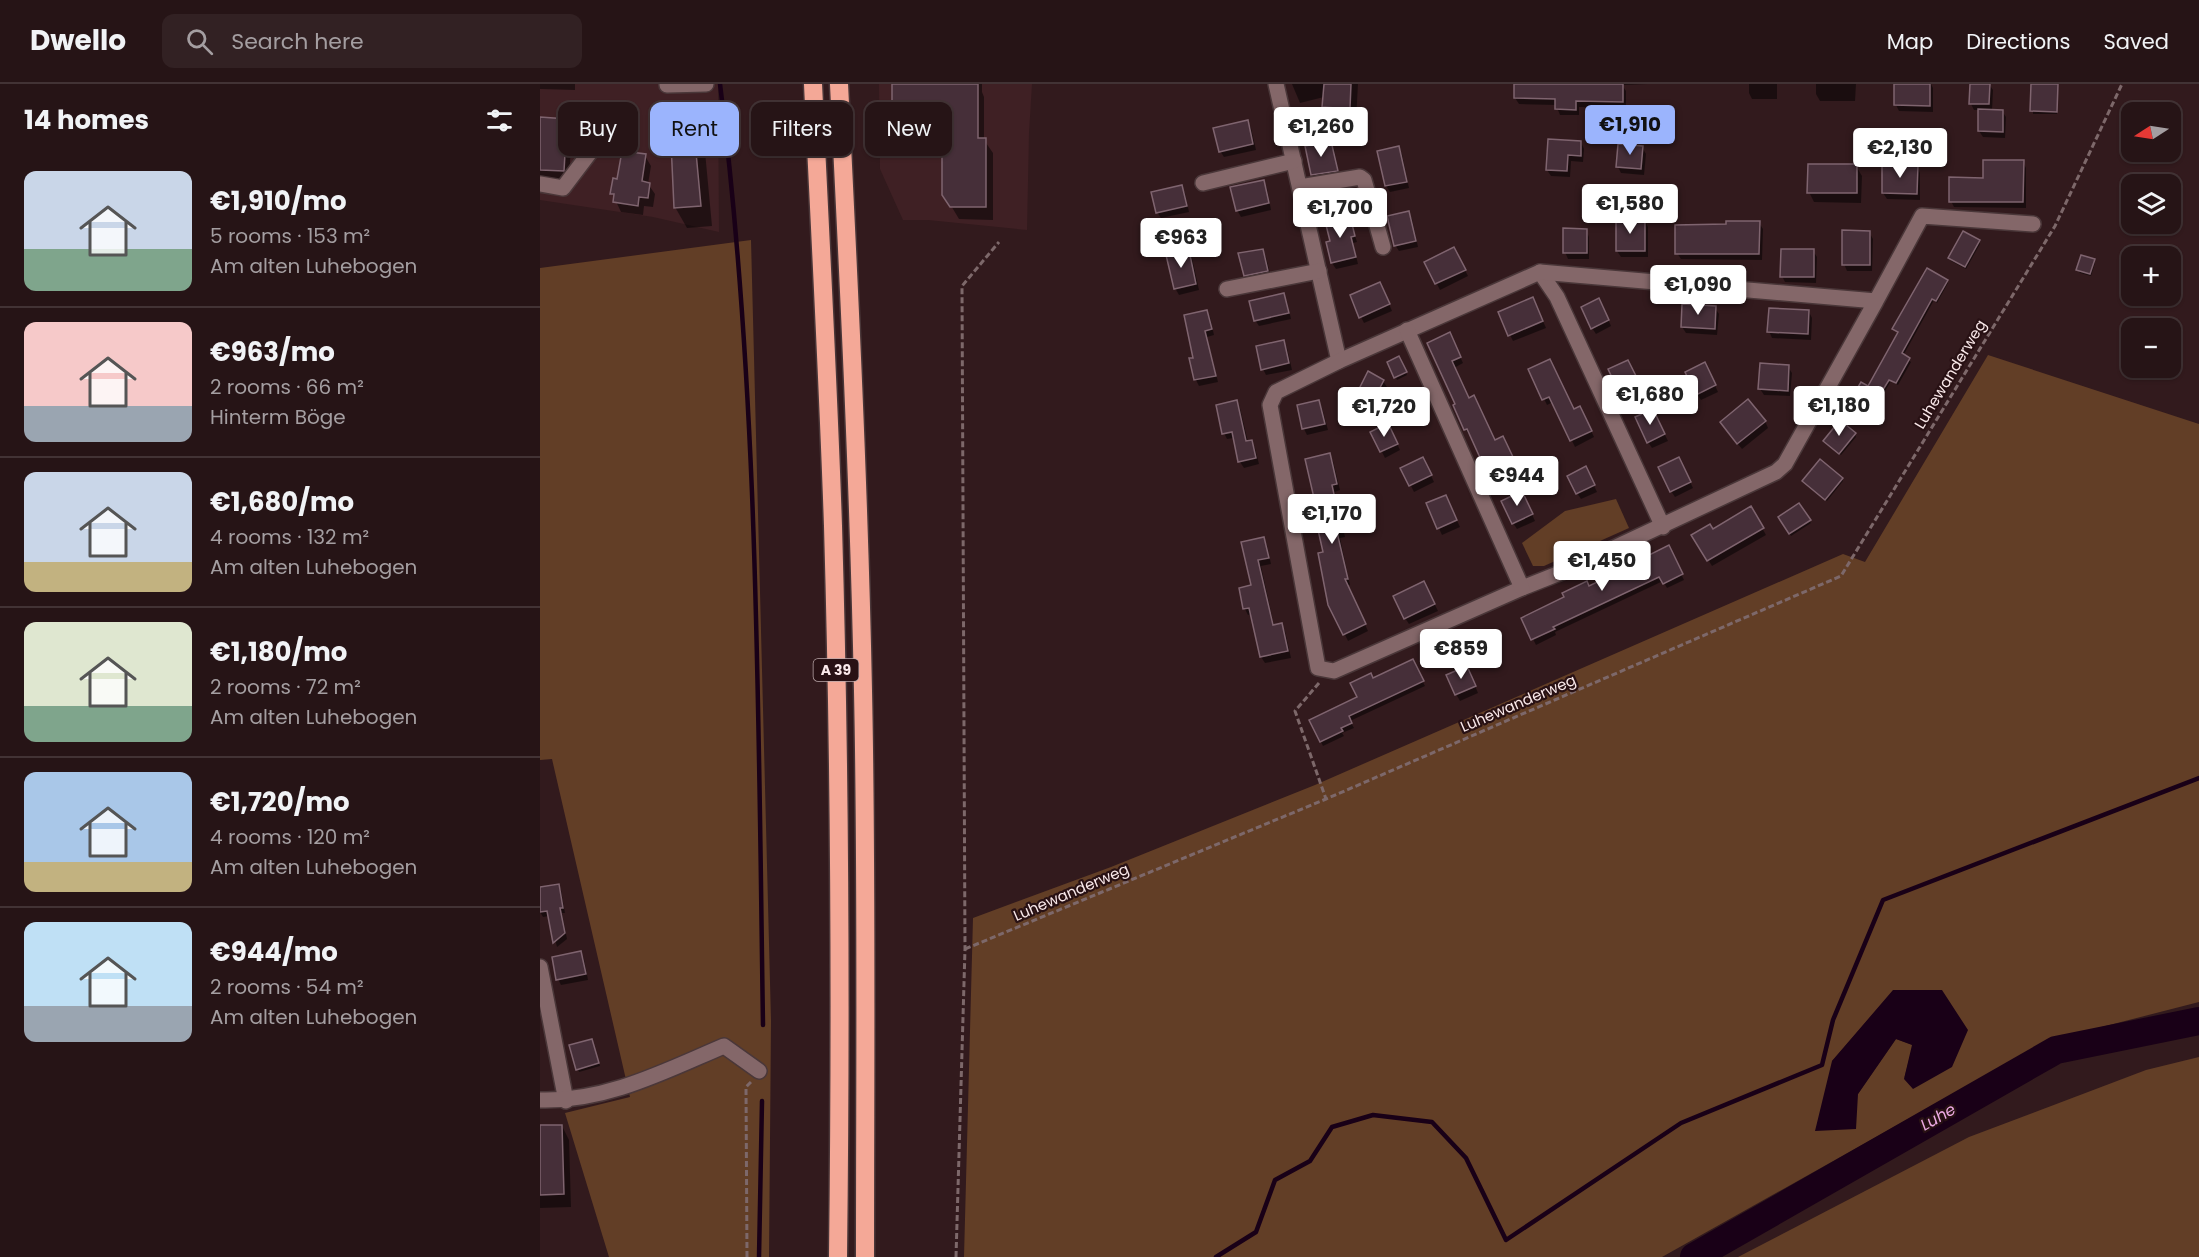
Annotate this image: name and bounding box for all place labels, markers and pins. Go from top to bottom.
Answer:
pin: €1,910 [1581,105,1679,156]
pin: €1,260 [1272,107,1370,158]
pin: €2,130 [1851,128,1949,179]
pin: €1,580 [1581,184,1679,235]
pin: €1,700 [1291,188,1389,239]
pin: €963 [1145,218,1217,269]
pin: €1,090 [1649,265,1747,316]
pin: €1,680 [1601,375,1699,426]
pin: €1,180 [1790,386,1888,437]
pin: €1,720 [1335,387,1433,438]
pin: €944 [1481,456,1553,507]
pin: €1,170 [1283,494,1381,545]
pin: €1,450 [1553,541,1651,592]
pin: €859 [1425,629,1497,680]

